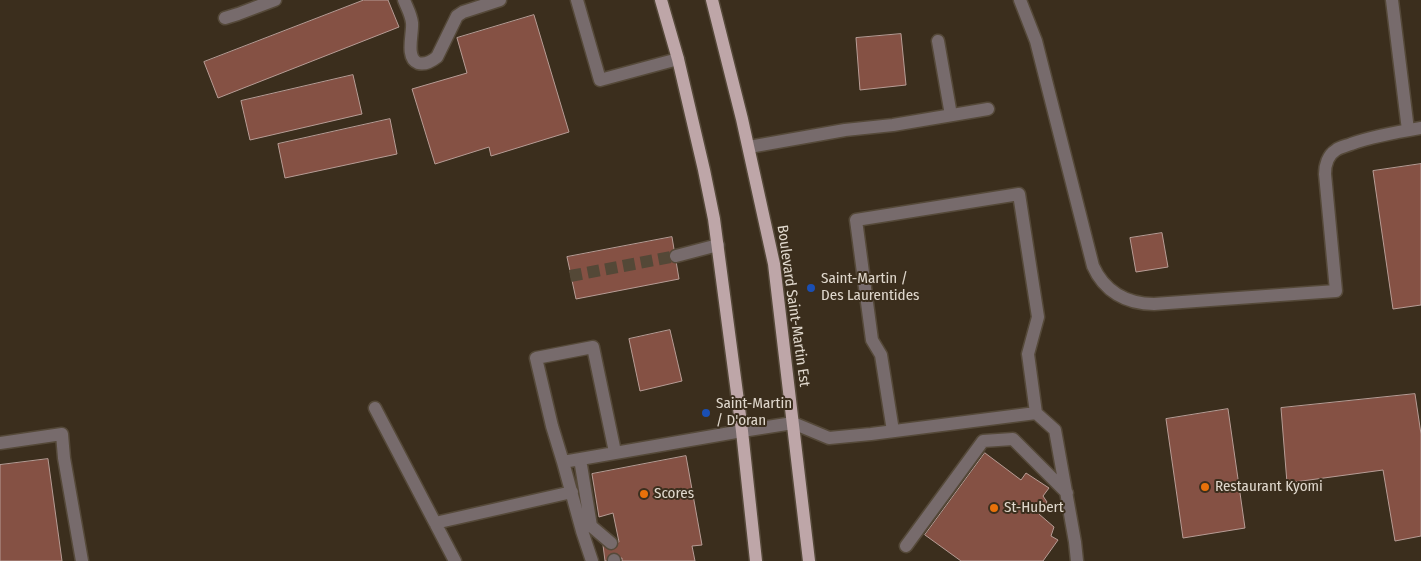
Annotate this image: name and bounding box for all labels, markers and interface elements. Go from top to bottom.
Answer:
street label: Boulevard Saint-Martin Est [773,224,813,388]
place label: Saint-Martin / Des Laurentides [821,270,919,305]
marker: Saint-Martin / Des Laurentides [805,282,817,294]
place label: Saint-Martin / D'oran [716,395,792,430]
marker: Saint-Martin / D'oran [700,407,712,419]
place label: Restaurant Kyomi [1215,478,1323,496]
marker: Restaurant Kyomi [1199,481,1211,493]
place label: Scores [654,485,694,503]
marker: Scores [638,488,650,500]
place label: St-Hubert [1004,499,1064,517]
marker: St-Hubert [988,502,1000,514]

